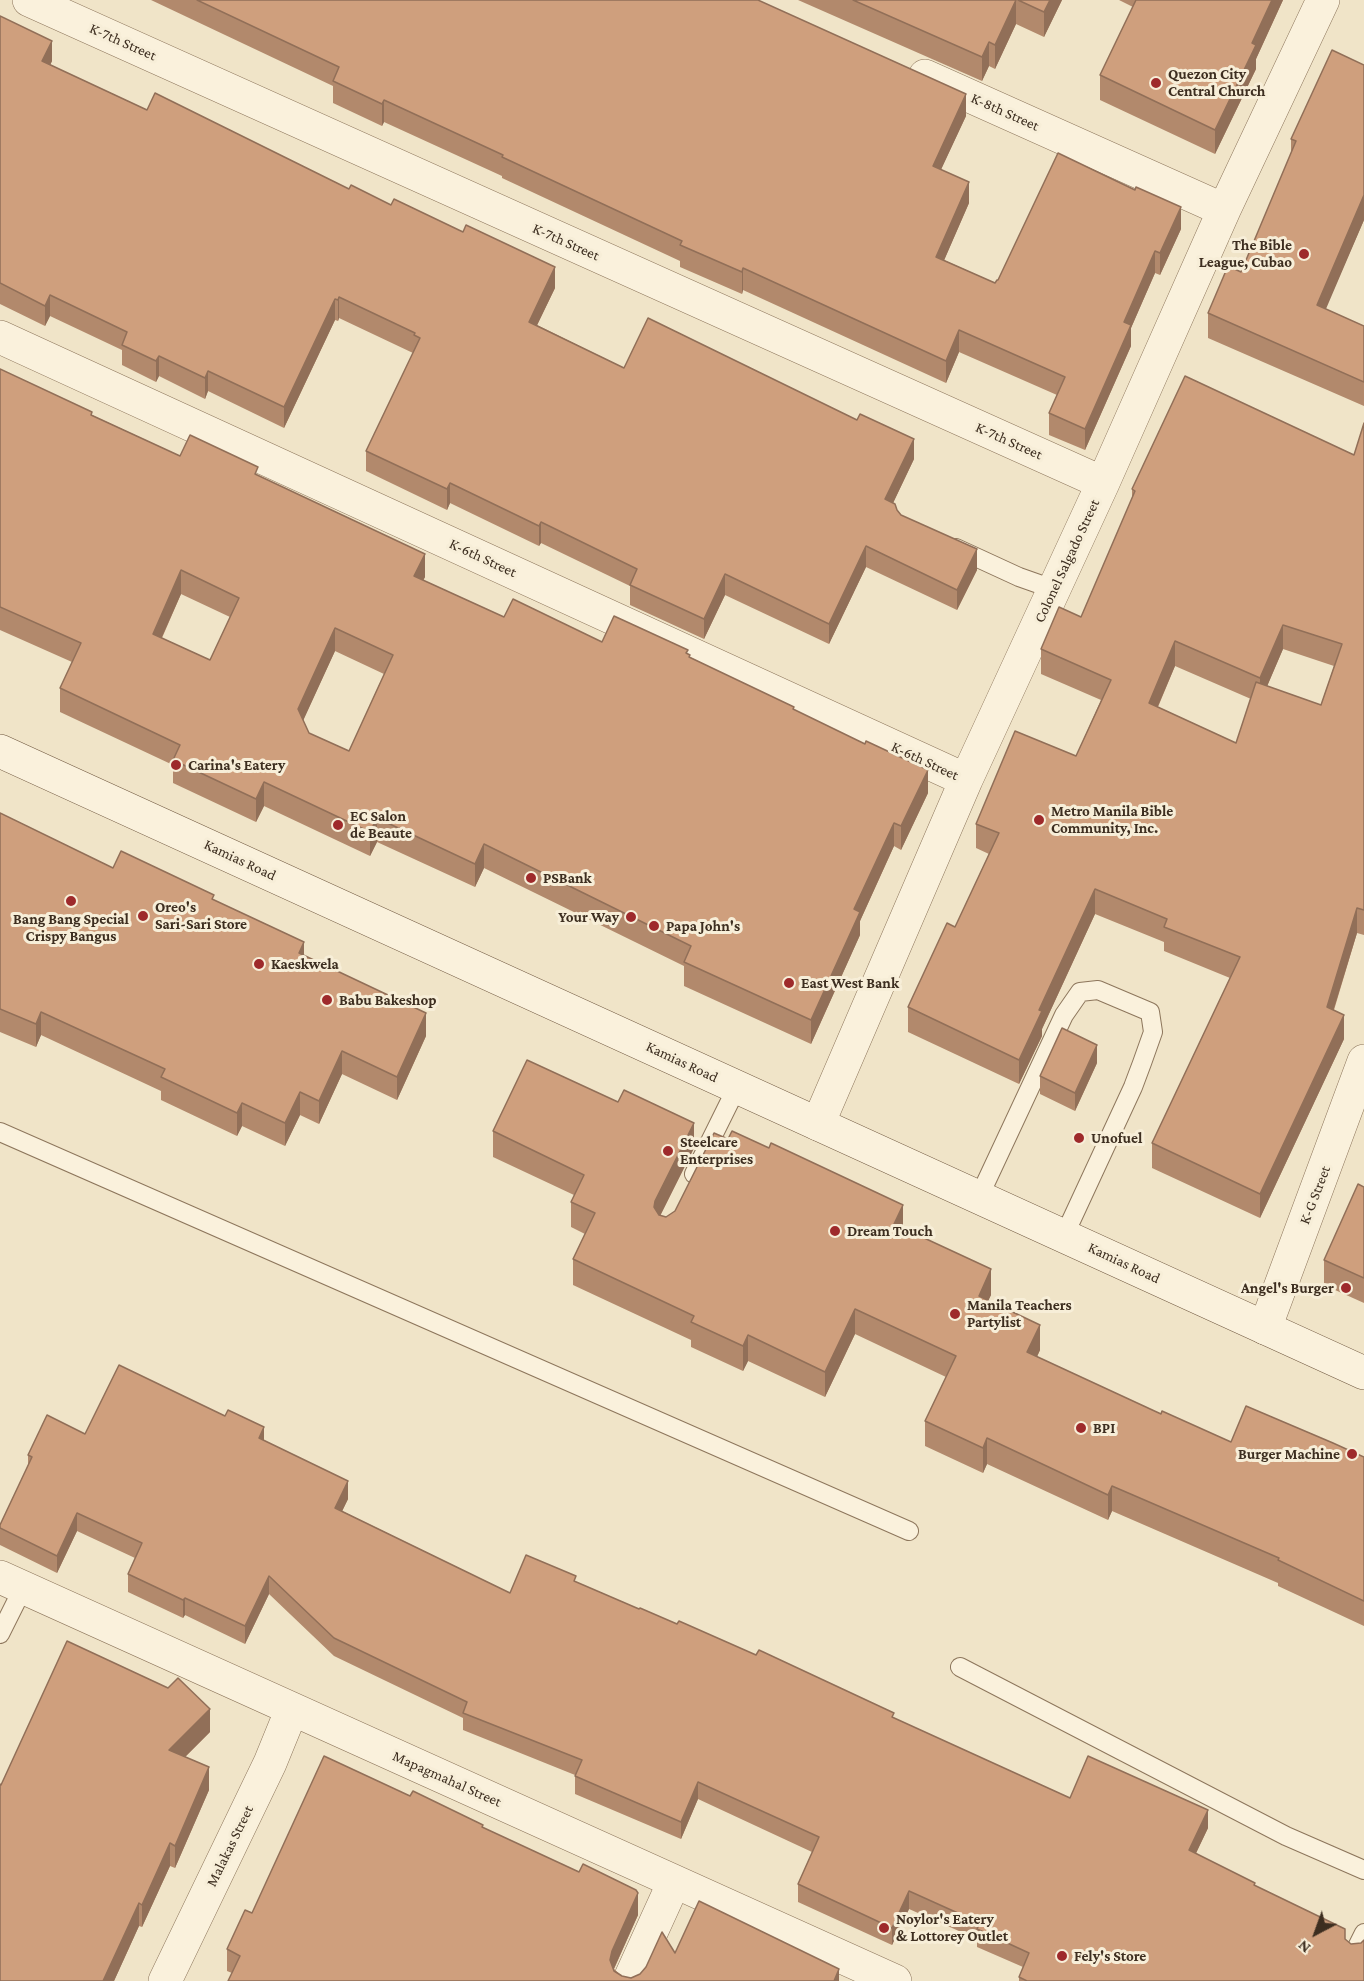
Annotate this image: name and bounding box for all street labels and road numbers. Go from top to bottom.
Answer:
street label: K-7th Street [87,19,159,65]
street label: K-8th Street [968,89,1042,135]
street label: K-7th Street [530,219,602,265]
street label: K-7th Street [973,418,1045,464]
street label: Colonel Salgado Street [1030,496,1104,626]
street label: K-6th Street [446,535,520,581]
street label: K-6th Street [888,738,962,784]
street label: Kamias Road [201,835,279,885]
street label: Kamias Road [643,1037,721,1087]
street label: K-G Street [1296,1163,1334,1227]
street label: Kamias Road [1085,1238,1163,1288]
street label: Mapagmahal Street [390,1747,504,1811]
street label: Malakas Street [203,1802,257,1890]

